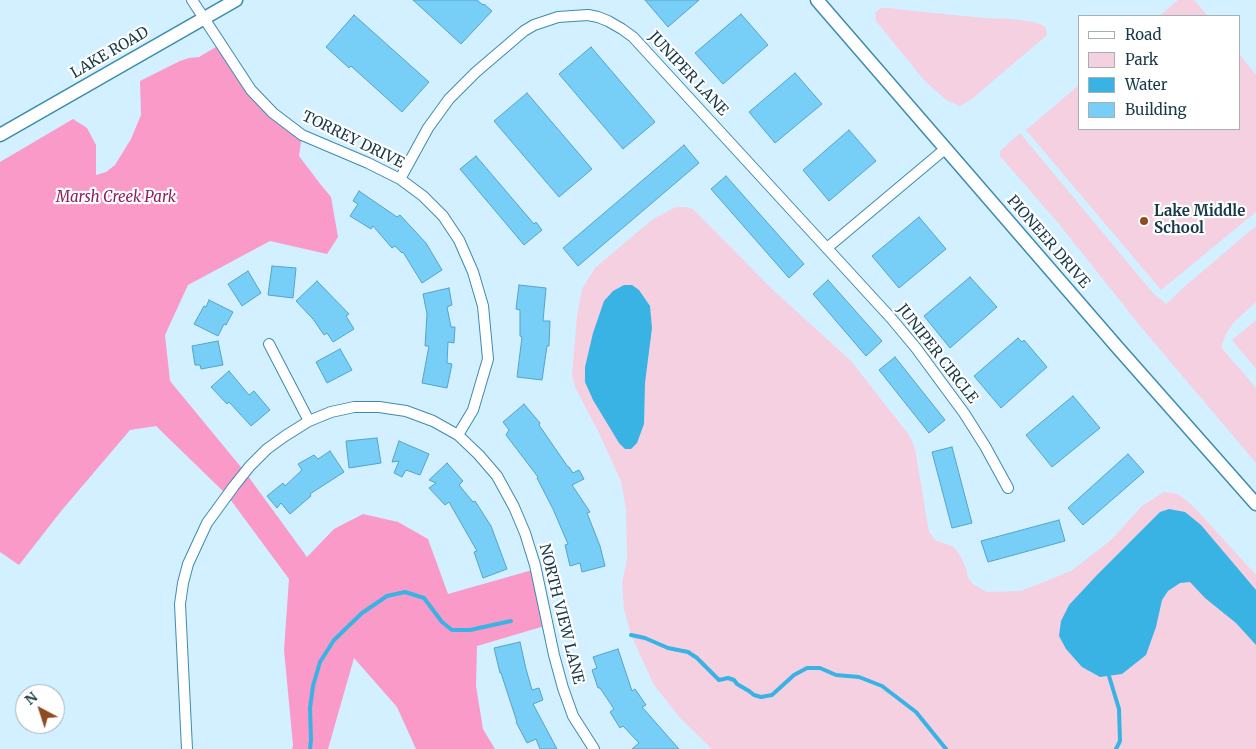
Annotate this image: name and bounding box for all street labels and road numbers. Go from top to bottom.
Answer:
street label: LAKE ROAD [68,24,152,82]
street label: JUNIPER LANE [644,28,732,120]
street label: TORREY DRIVE [299,107,407,173]
street label: PIONEER DRIVE [1003,192,1093,292]
street label: JUNIPER CIRCLE [893,301,981,407]
street label: NORTH VIEW LANE [535,542,587,686]

